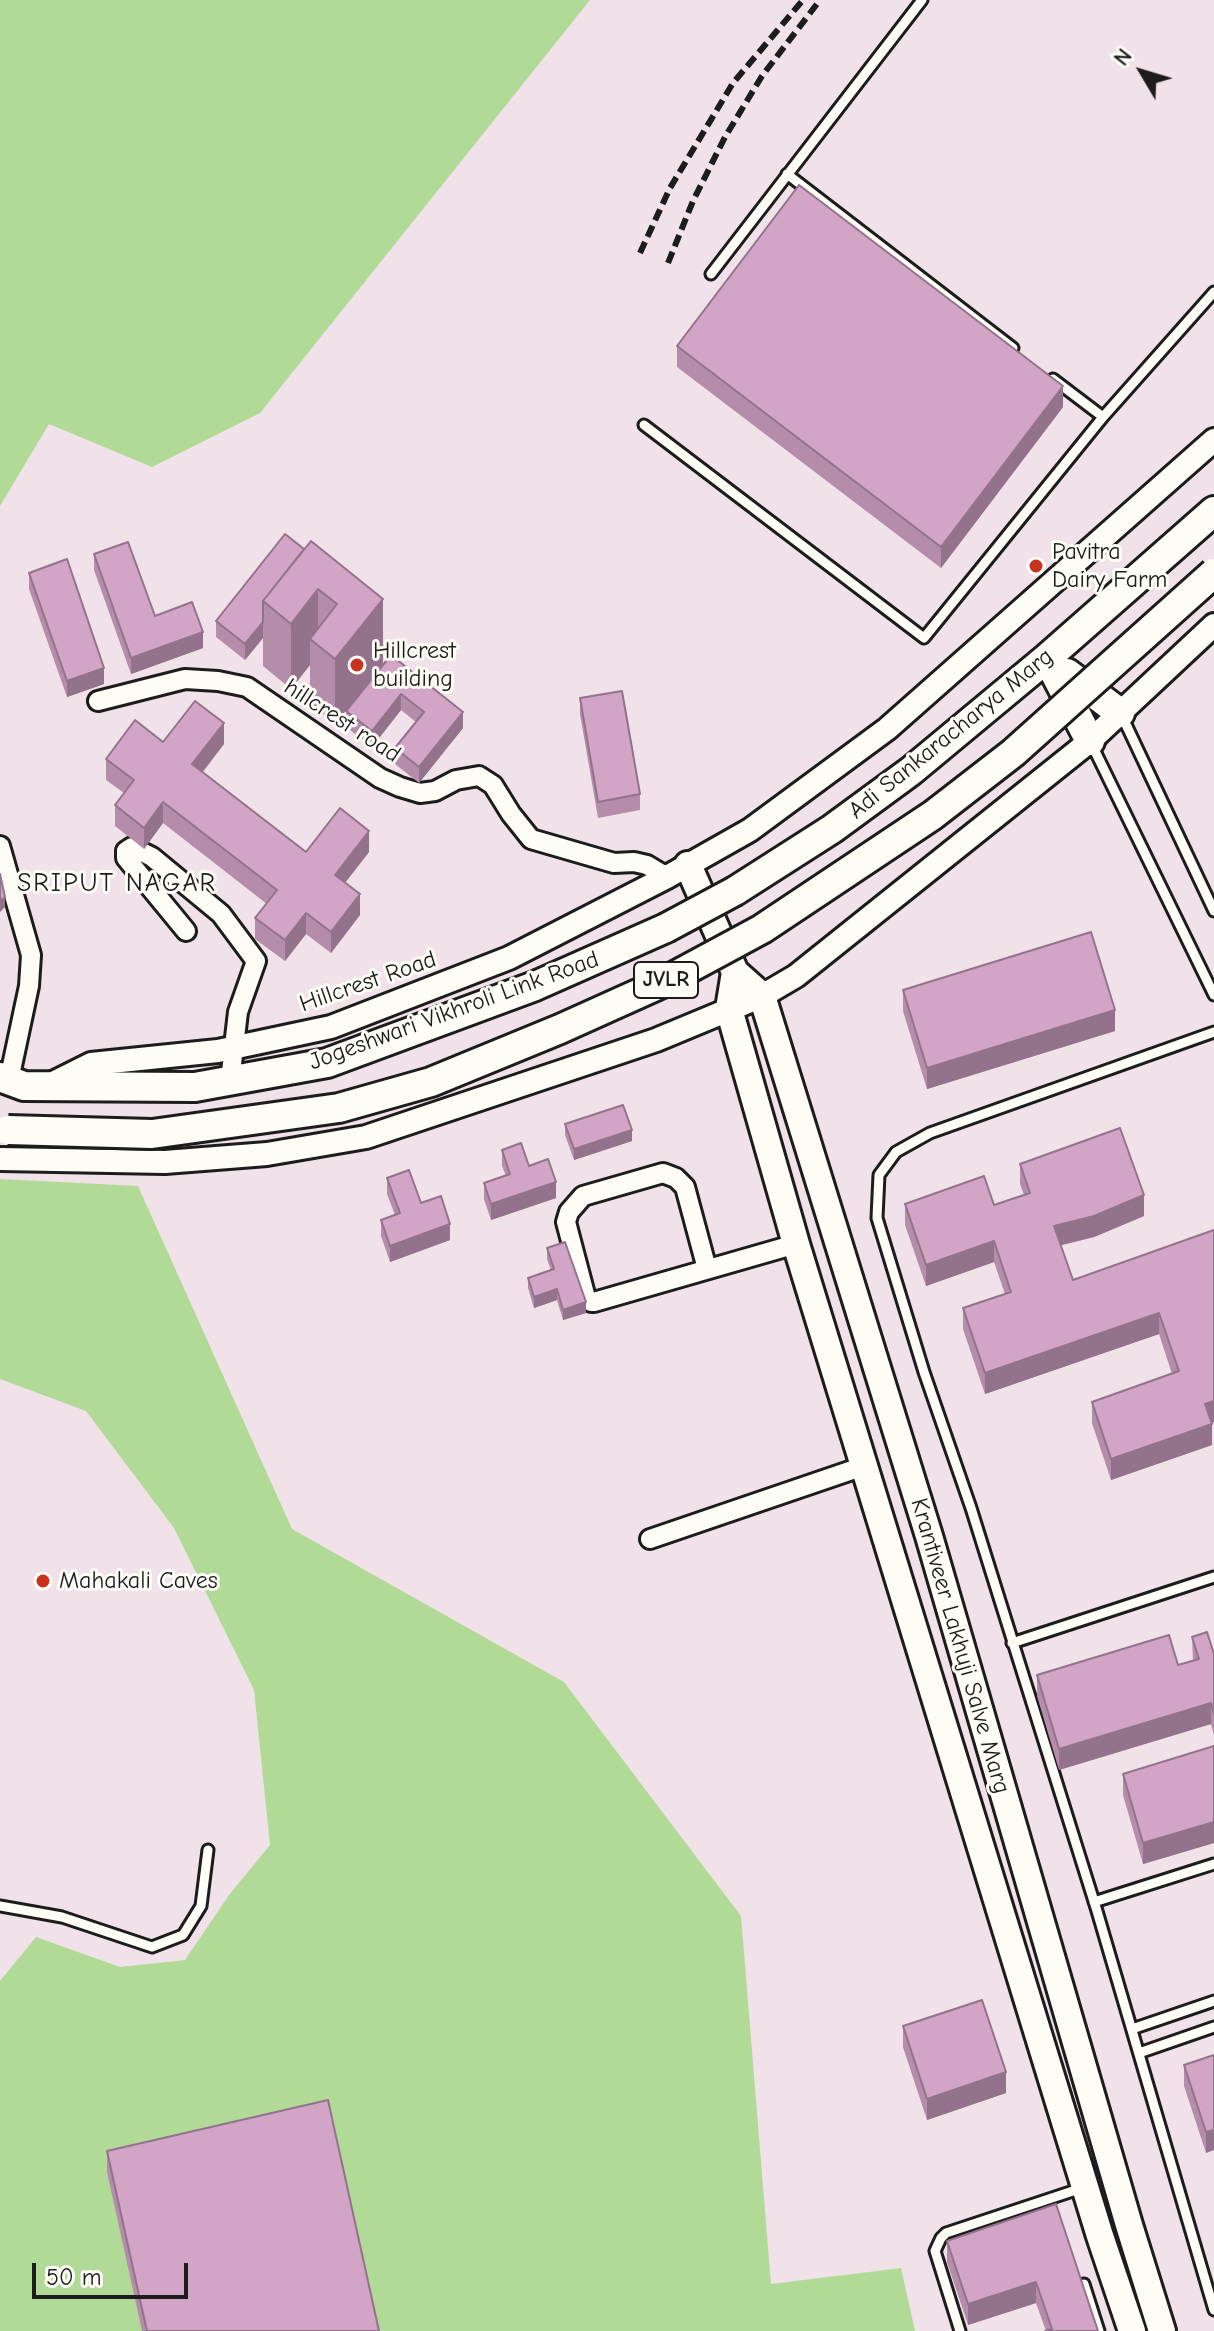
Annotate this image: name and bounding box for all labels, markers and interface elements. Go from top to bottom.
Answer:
north arrow [1102,32,1182,112]
text: N [1108,44,1138,71]
place label: Pavitra Dairy Farm [1052,538,1167,594]
marker: Pavitra Dairy Farm [1027,557,1045,575]
place label: Hillcrest building [373,637,456,693]
street label: Adi Sankaracharya Marg [843,643,1059,825]
marker: Hillcrest building [348,656,366,674]
street label: hillcrest road [278,673,406,769]
district label: SRIPUT NAGAR [17,868,217,900]
street label: Hillcrest Road [296,945,440,1019]
street label: Jogeshwari Vikhroli Link Road [305,945,603,1077]
road number: JVLR [634,962,698,998]
street label: Krantiveer Lakhuji Salve Marg [904,1495,1016,1797]
place label: Mahakali Caves [59,1567,218,1595]
marker: Mahakali Caves [34,1572,52,1590]
scale bar [36,2247,192,2297]
text: 50 m [46,2263,102,2291]

